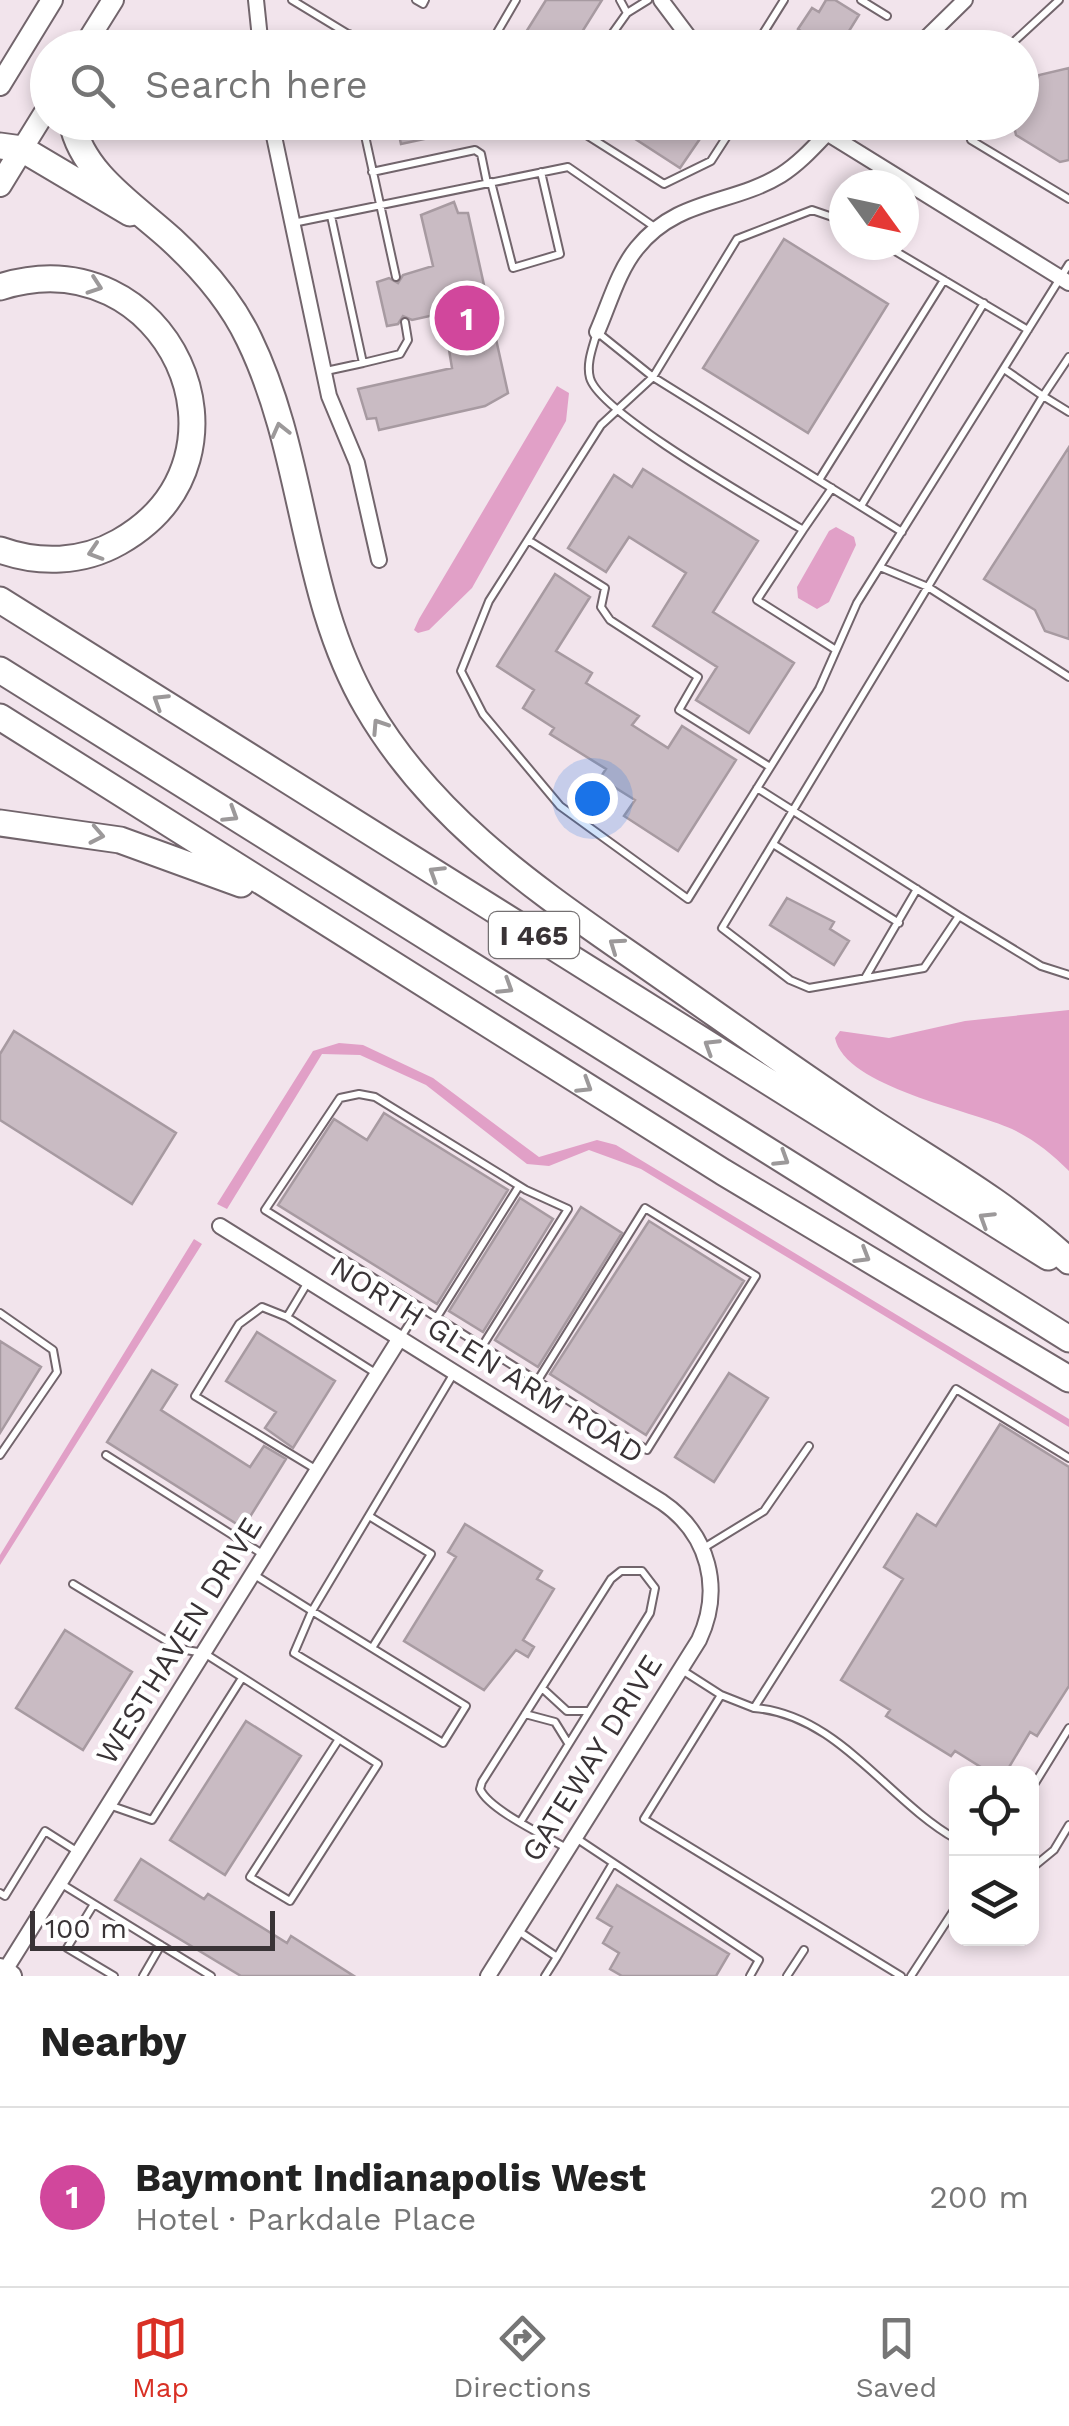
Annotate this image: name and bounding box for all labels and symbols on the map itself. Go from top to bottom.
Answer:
north arrow [829,170,919,260]
one-way arrow [86,275,103,295]
pin: 1 [434,280,500,356]
one-way arrow [271,422,292,439]
one-way arrow [87,540,104,560]
one-way arrow [153,694,171,713]
one-way arrow [373,719,392,737]
your location [567,773,618,824]
one-way arrow [220,803,238,822]
one-way arrow [88,824,105,845]
one-way arrow [428,867,446,886]
road number: I 465 [489,912,579,958]
one-way arrow [609,939,628,957]
one-way arrow [495,975,513,994]
one-way arrow [704,1039,722,1058]
one-way arrow [574,1074,592,1093]
one-way arrow [771,1147,789,1166]
one-way arrow [979,1212,997,1231]
one-way arrow [852,1244,870,1263]
street label: NORTH GLEN ARM ROAD [324,1249,650,1470]
street label: WESTHAVEN DRIVE [88,1511,269,1771]
street label: GATEWAY DRIVE [514,1648,669,1867]
scale bar [30,1906,275,1950]

